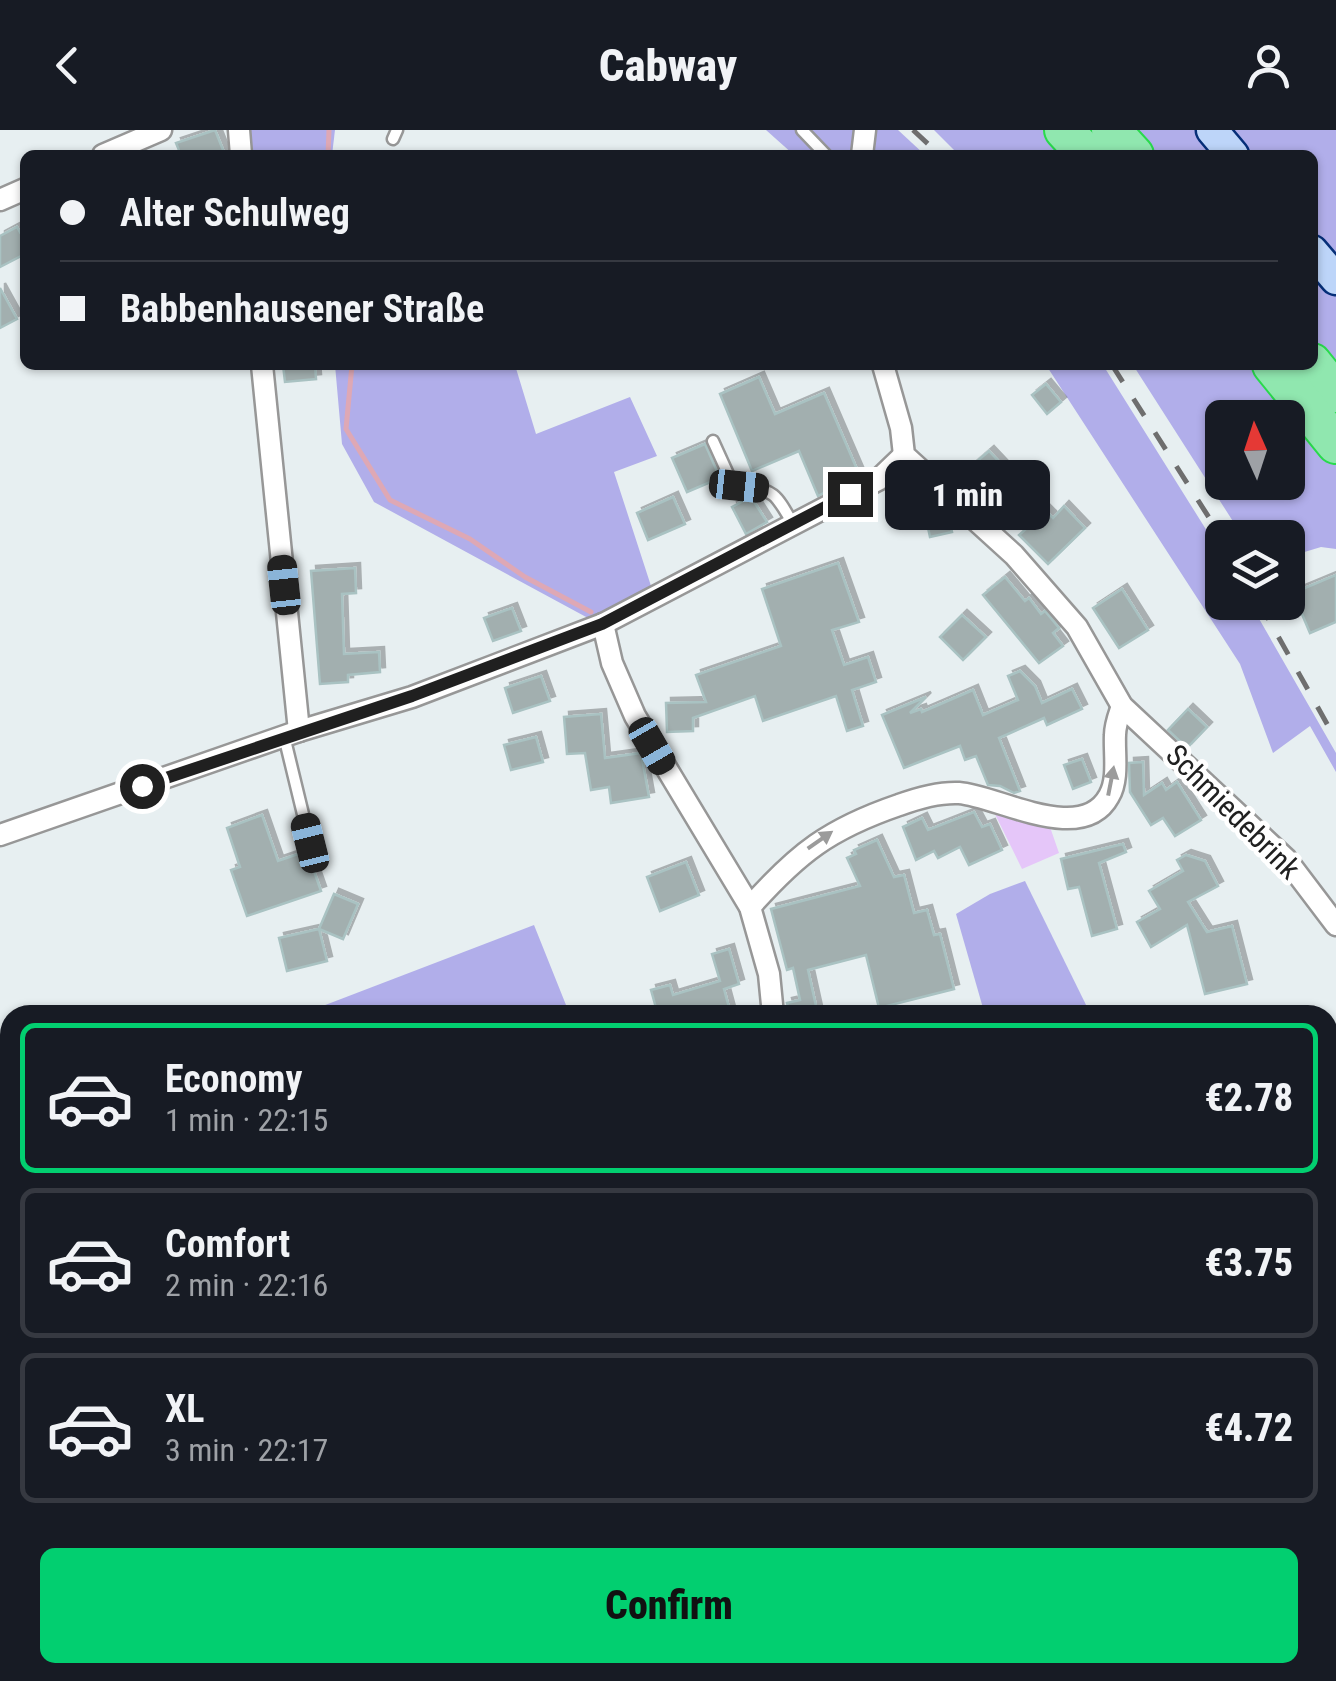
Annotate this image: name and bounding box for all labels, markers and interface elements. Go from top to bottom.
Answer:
icon: back [40,38,95,93]
icon: person [1241,38,1296,93]
text: Cabway [599,39,737,92]
text: Alter Schulweg [120,191,350,235]
text: Babbenhausener Straße [120,287,484,331]
north arrow [1205,400,1305,500]
map controls [1205,400,1305,620]
callout: 1 min [885,459,1050,529]
car [708,468,770,504]
route end [828,472,873,517]
text: 1 min [932,476,1003,514]
button: layers [1205,520,1305,620]
car [266,554,302,616]
car [624,713,680,779]
street label: Schmiedebrink [1159,737,1308,886]
route start [120,764,165,809]
one-way arrow [1104,765,1120,796]
car [288,810,332,876]
one-way arrow [807,831,834,850]
icon: car [45,1053,135,1143]
text: Economy [165,1057,302,1101]
text: €2.78 [1204,1076,1293,1120]
text: 1 min · 22:15 [165,1101,328,1139]
icon: car [45,1218,135,1308]
text: Comfort [165,1222,290,1266]
text: €3.75 [1204,1241,1293,1285]
text: 2 min · 22:16 [165,1266,328,1304]
icon: car [45,1383,135,1473]
text: XL [165,1387,204,1431]
text: €4.72 [1204,1406,1293,1450]
text: 3 min · 22:17 [165,1431,328,1469]
button: Confirm [40,1548,1298,1663]

